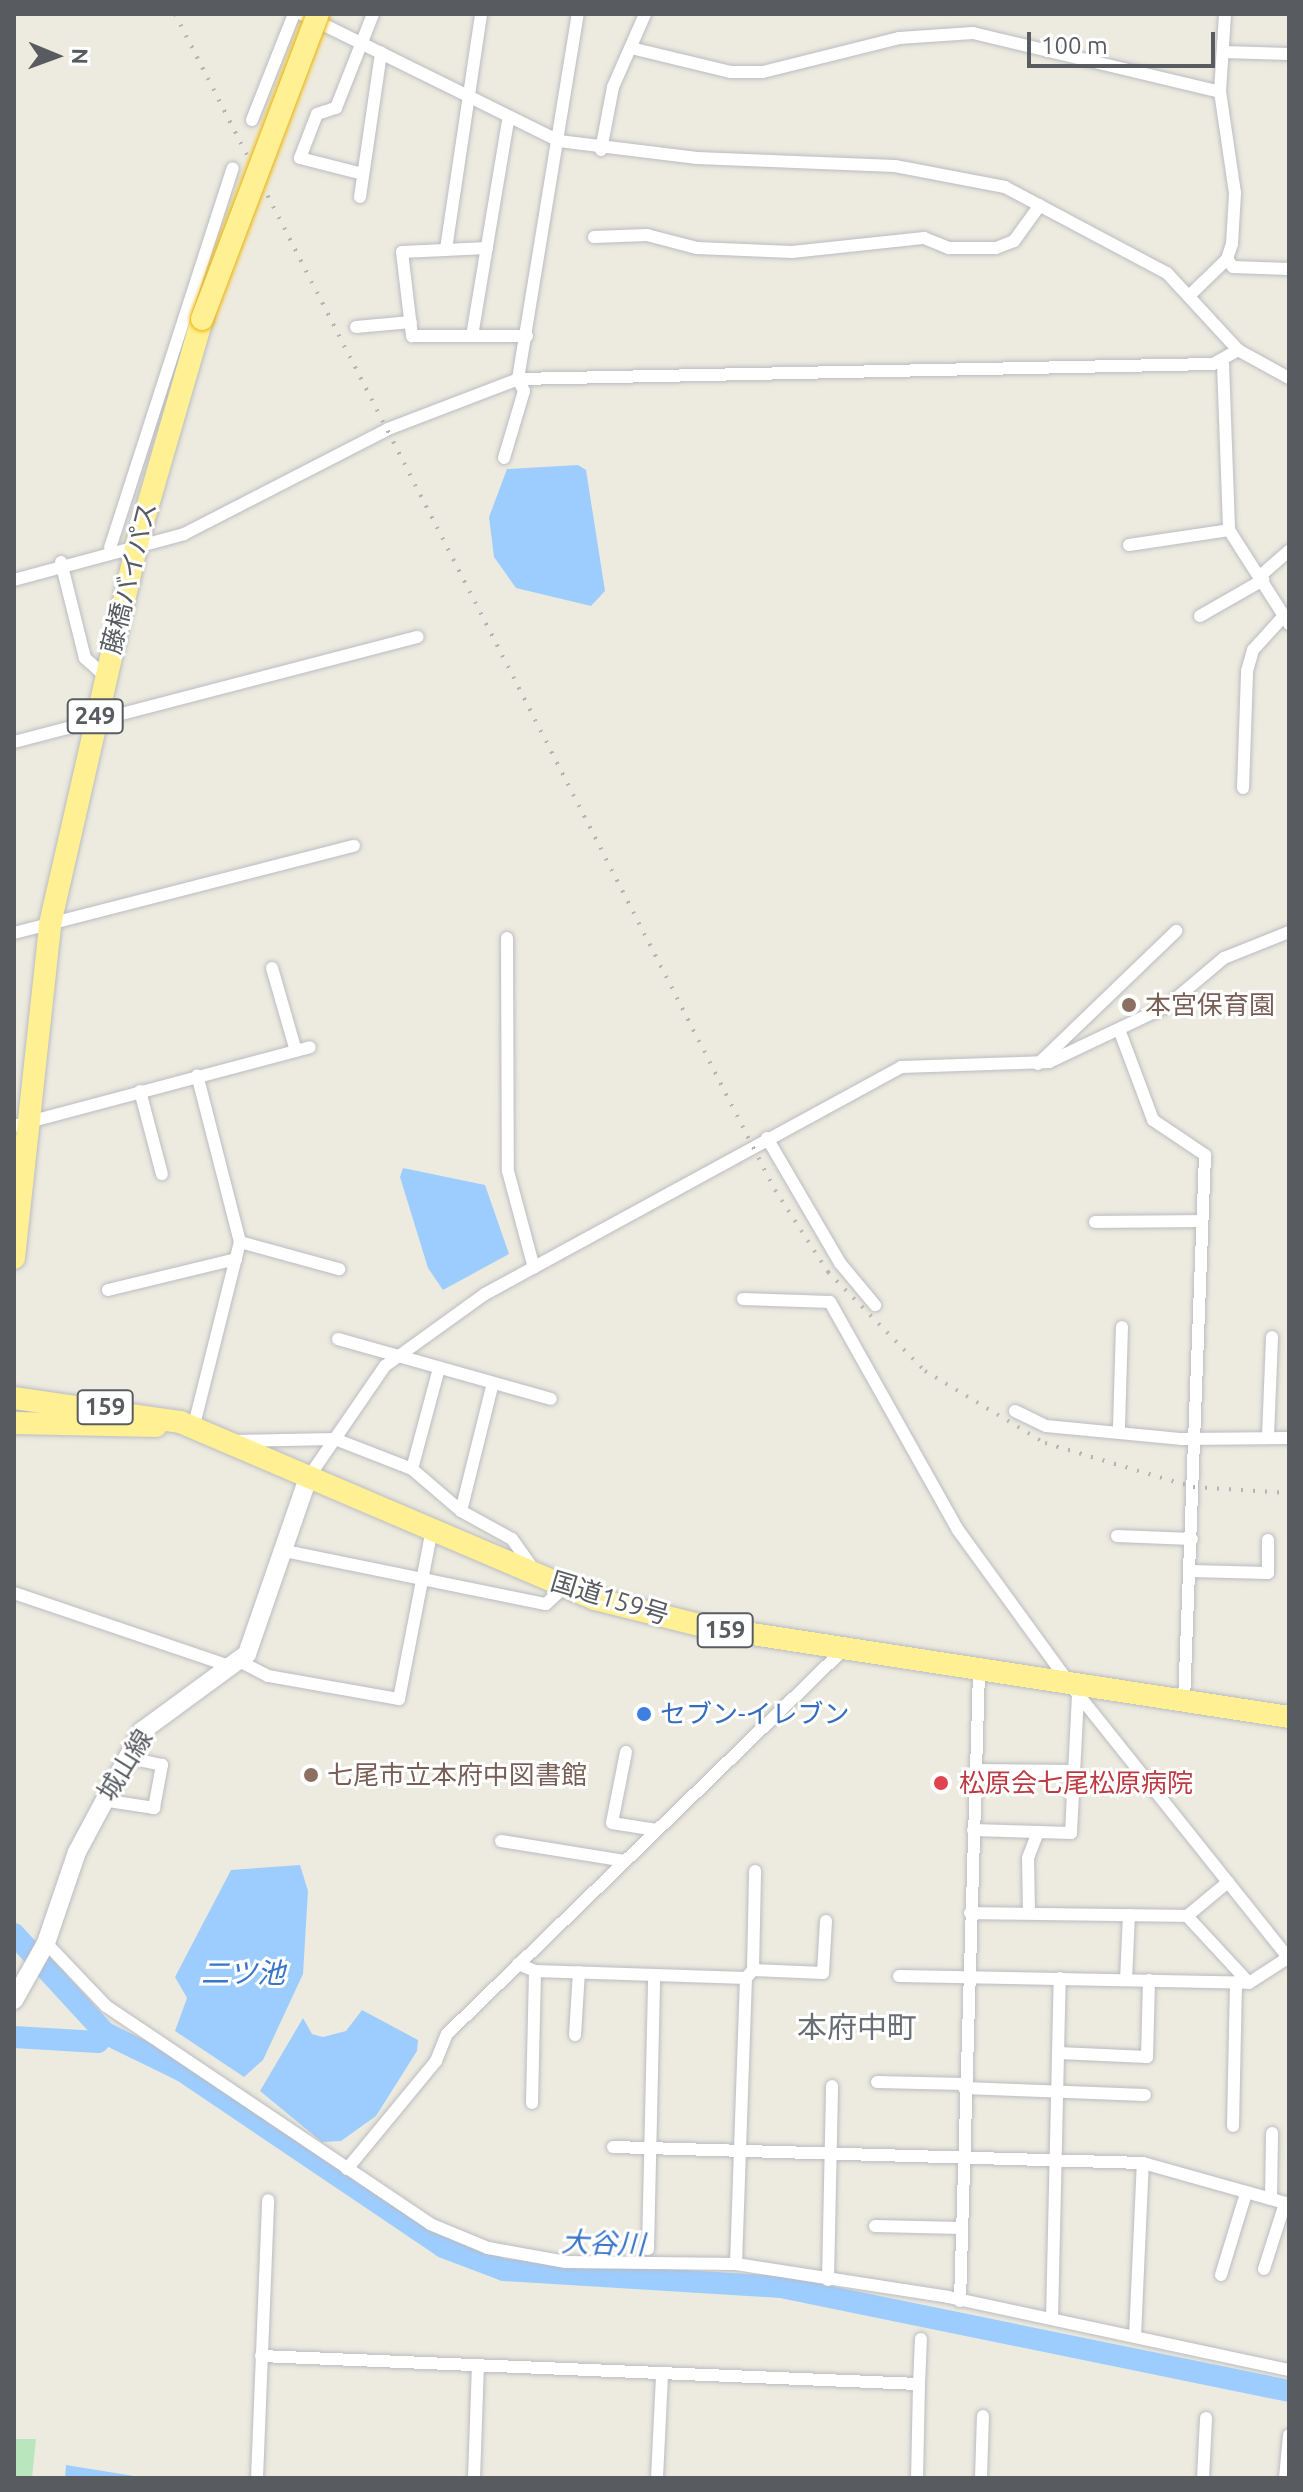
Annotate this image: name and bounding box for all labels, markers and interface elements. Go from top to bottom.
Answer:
north arrow [16,16,96,96]
scale bar [1031,16,1219,66]
text: 100 m [1041,32,1108,59]
text: N [68,48,93,65]
street label: 藤橋バイパス [95,499,163,657]
road number: 249 [65,696,125,736]
place label: 本宮保育園 [1145,989,1275,1021]
marker: 本宮保育園 [1120,996,1138,1014]
road number: 159 [75,1387,135,1427]
street label: 国道159号 [547,1565,673,1631]
road number: 159 [695,1610,755,1650]
place label: セブン-イレブン [660,1698,850,1730]
marker: セブン-イレブン [635,1705,653,1723]
street label: 城山線 [91,1724,159,1806]
place label: 七尾市立本府中図書館 [327,1759,587,1791]
marker: 七尾市立本府中図書館 [302,1766,320,1784]
place label: 松原会七尾松原病院 [959,1767,1193,1799]
marker: 松原会七尾松原病院 [930,1772,952,1794]
water label: 二ツ池 [201,1956,285,1990]
district label: 本府中町 [797,2009,917,2045]
water label: 大谷川 [560,2225,646,2261]

